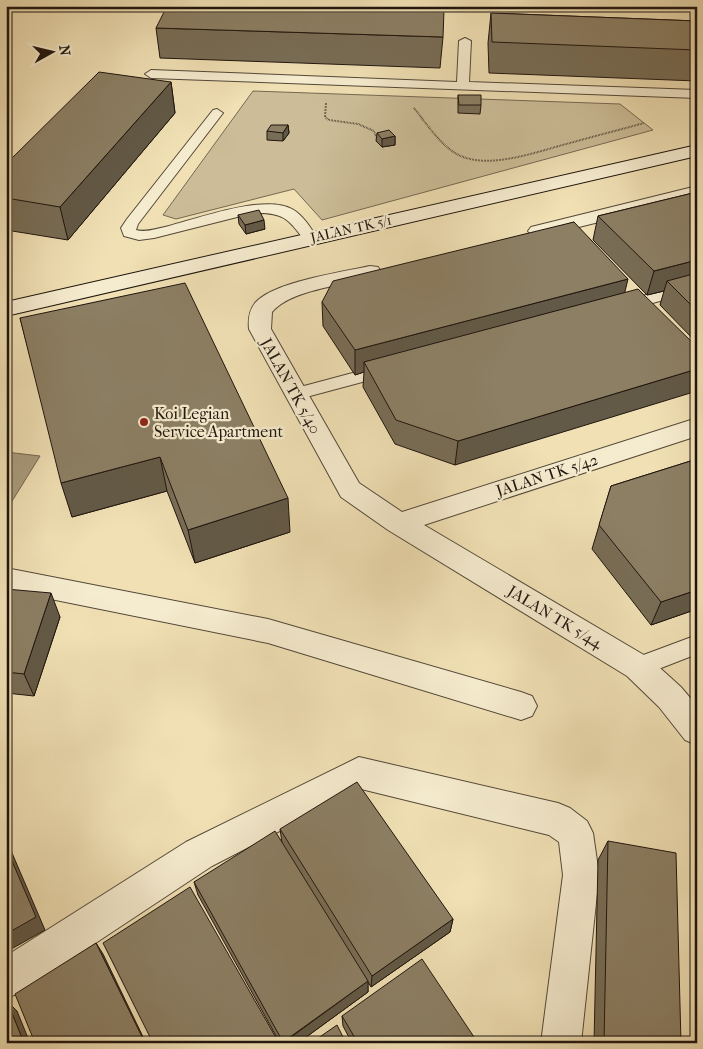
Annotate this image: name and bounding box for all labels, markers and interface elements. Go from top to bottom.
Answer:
north arrow [28,28,78,78]
text: N [55,44,74,57]
street label: JALAN TK 5/1 [308,211,393,247]
street label: JALAN TK 5/40 [256,333,325,437]
place label: Koi Legian Service Apartment [154,404,283,441]
marker: Koi Legian Service Apartment [138,416,150,428]
street label: JALAN TK 5/42 [492,450,600,501]
street label: JALAN TK 5/44 [502,580,606,653]

